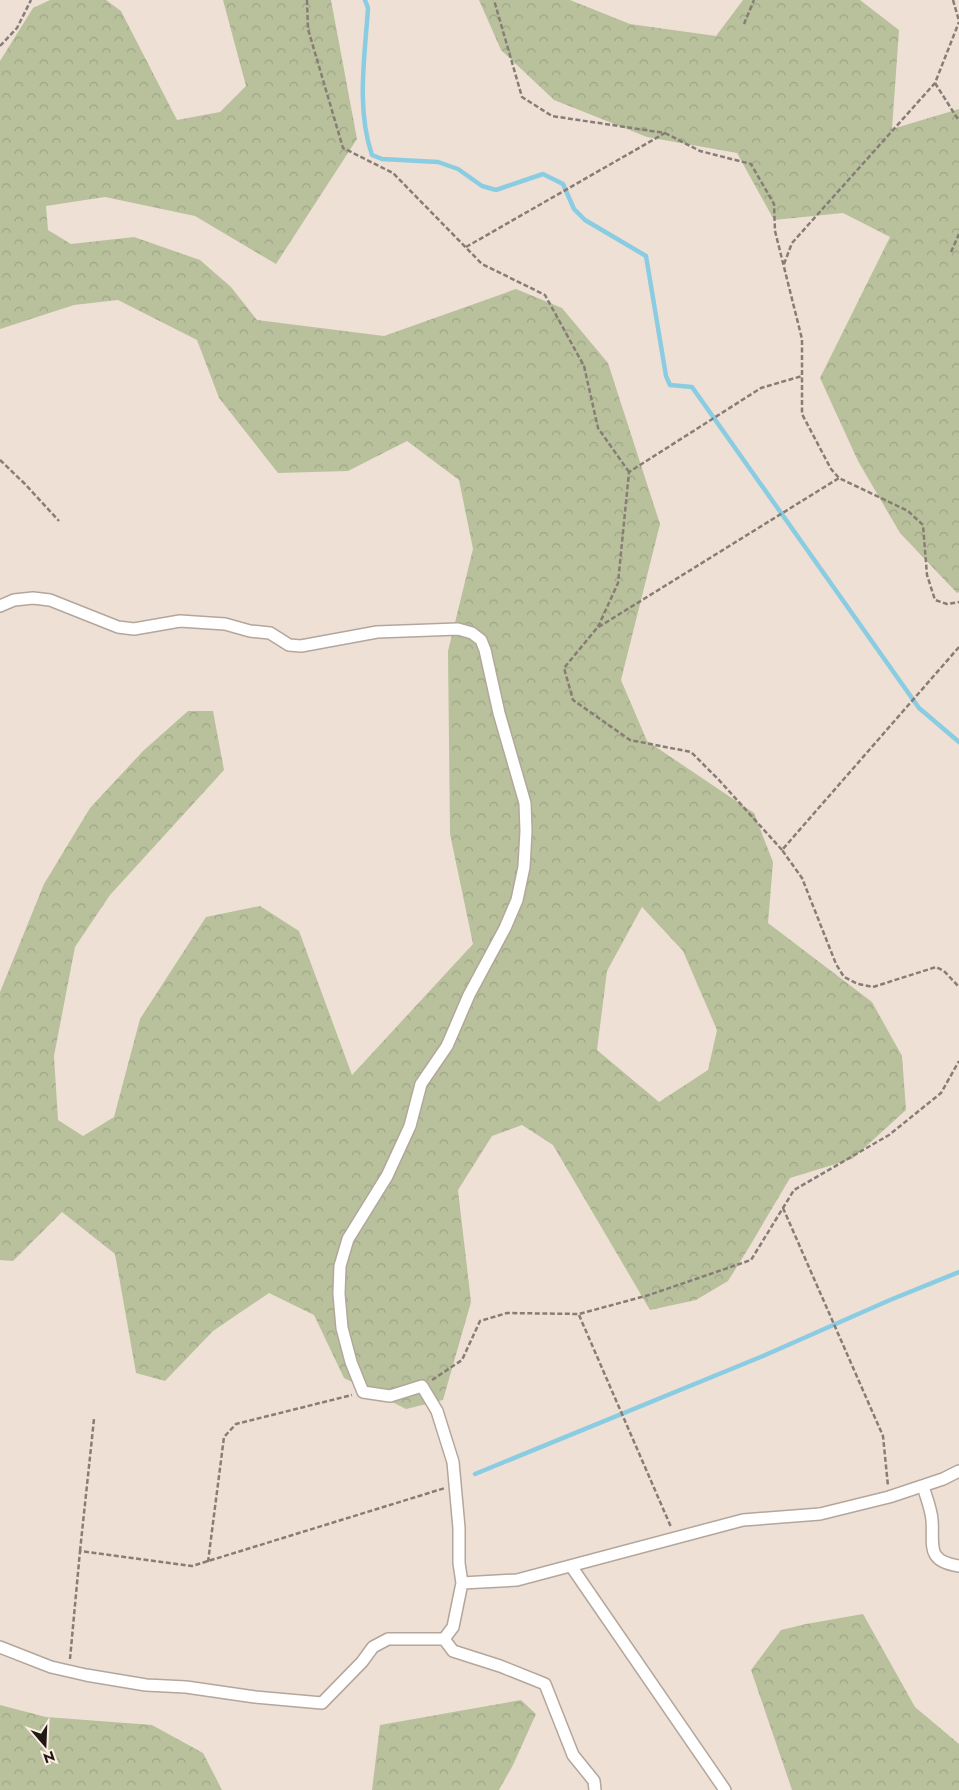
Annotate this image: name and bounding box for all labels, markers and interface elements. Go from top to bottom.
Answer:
north arrow [20,1720,70,1770]
text: N [41,1746,58,1769]

